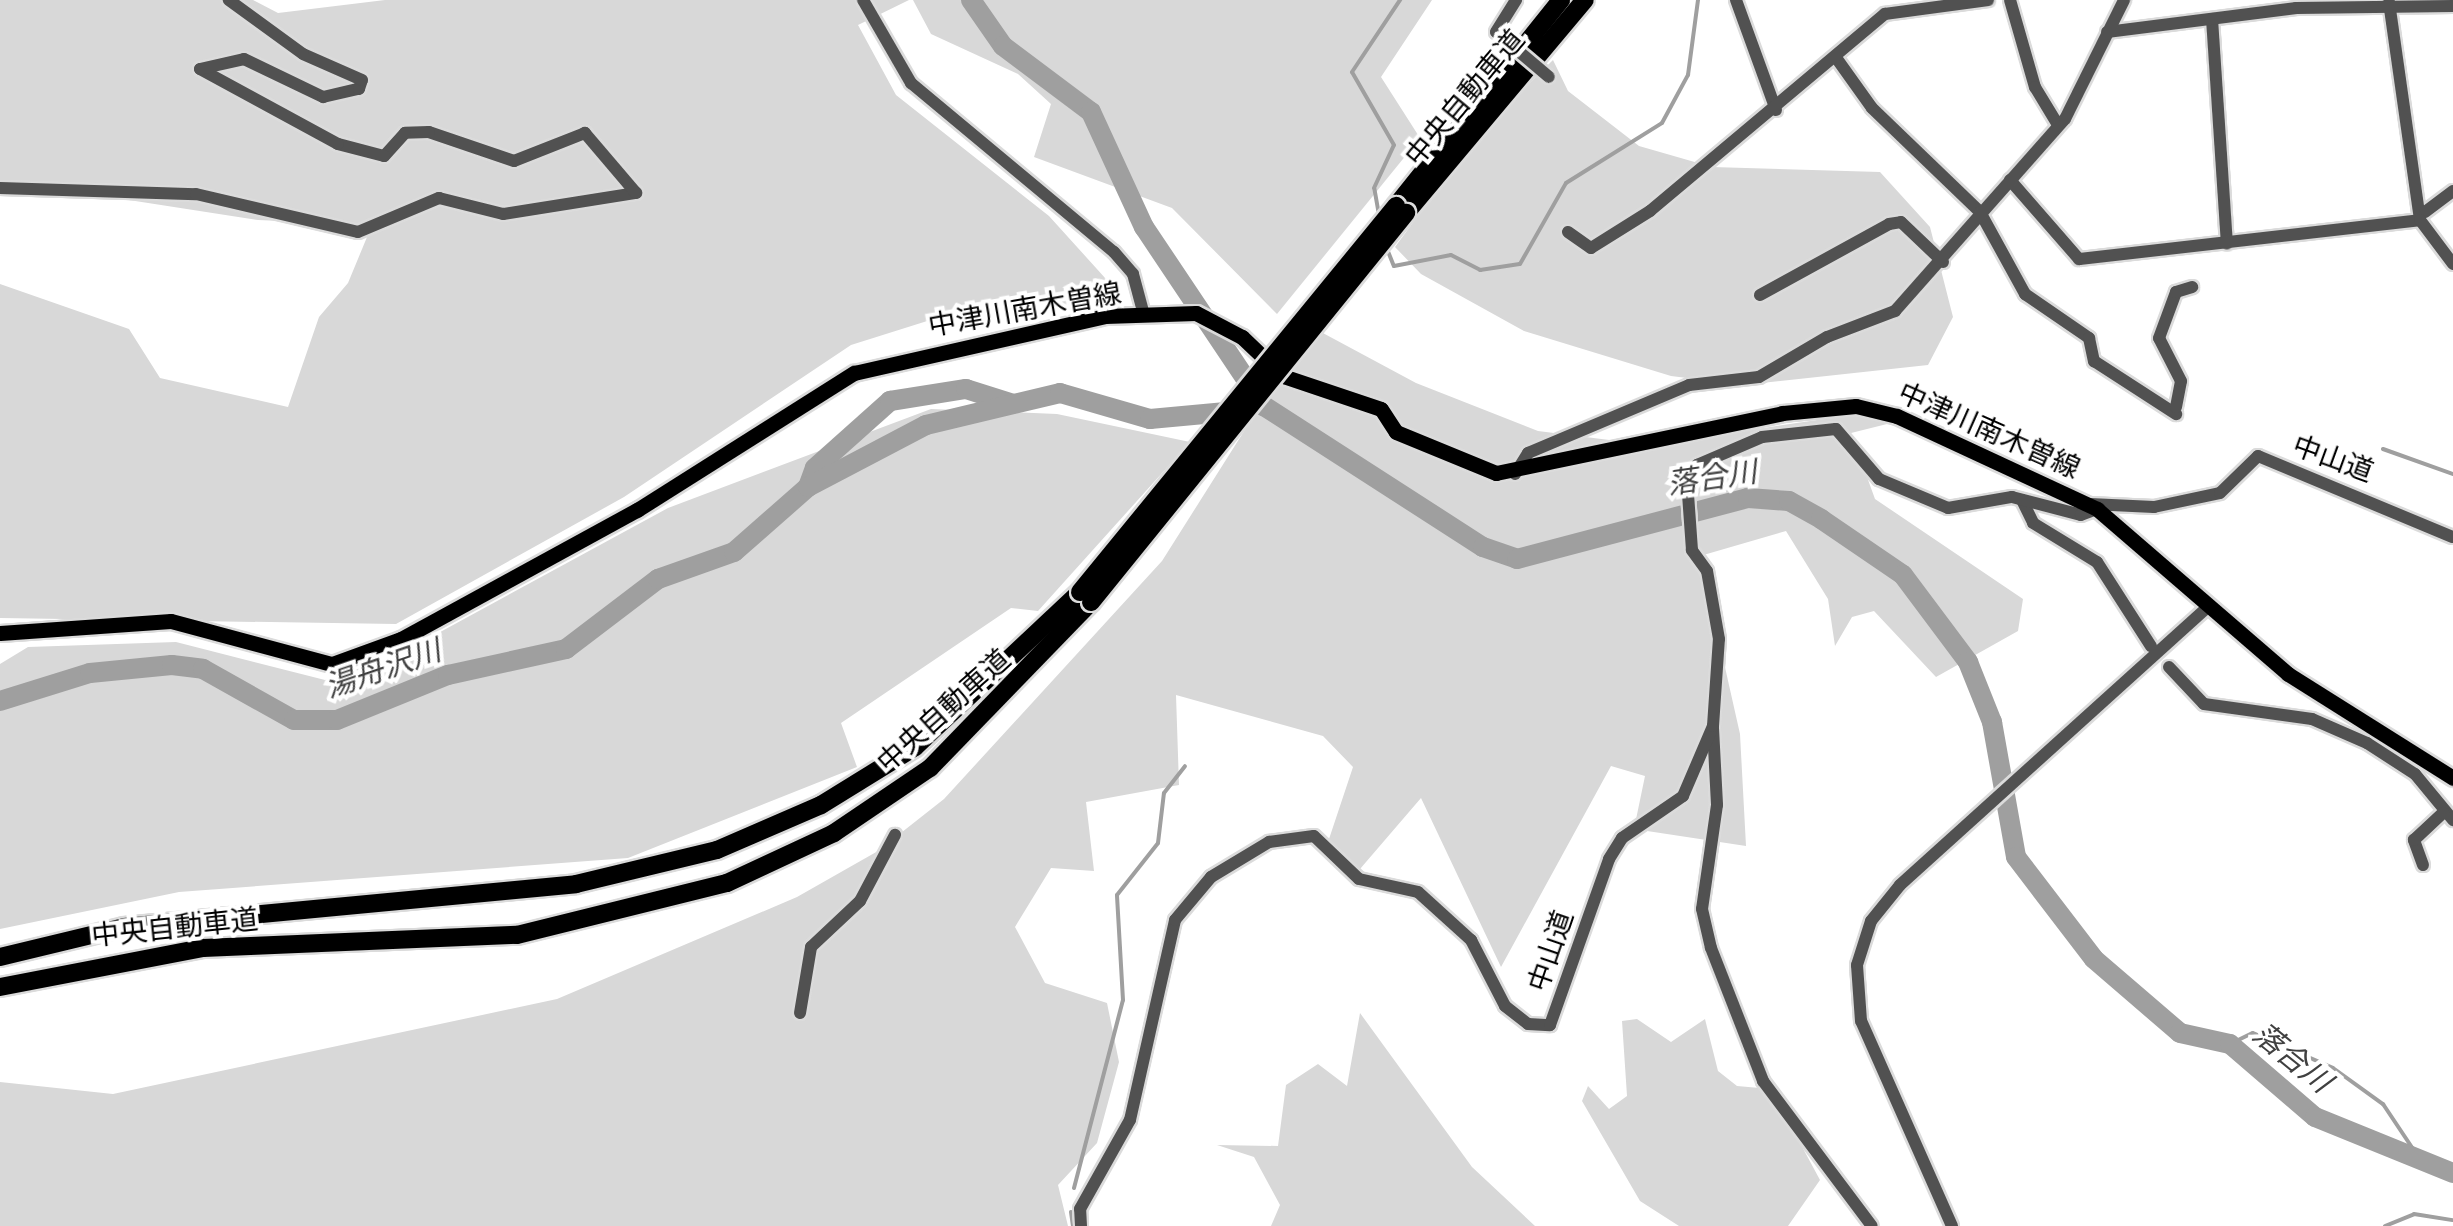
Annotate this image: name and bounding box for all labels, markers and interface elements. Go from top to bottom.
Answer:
street label: 中央自動車道 [1398,23,1532,173]
street label: 中津川南木曽線 [926,276,1124,344]
street label: 中津川南木曽線 [1893,376,2085,486]
street label: 中山道 [2288,429,2378,489]
water label: 落合川 [1665,454,1759,502]
water label: 湯舟沢川 [320,632,446,706]
street label: 中央自動車道 [870,642,1018,780]
street label: 中央自動車道 [90,903,260,953]
street label: 中山道 [1521,906,1581,996]
water label: 落合川 [2246,1016,2338,1100]

